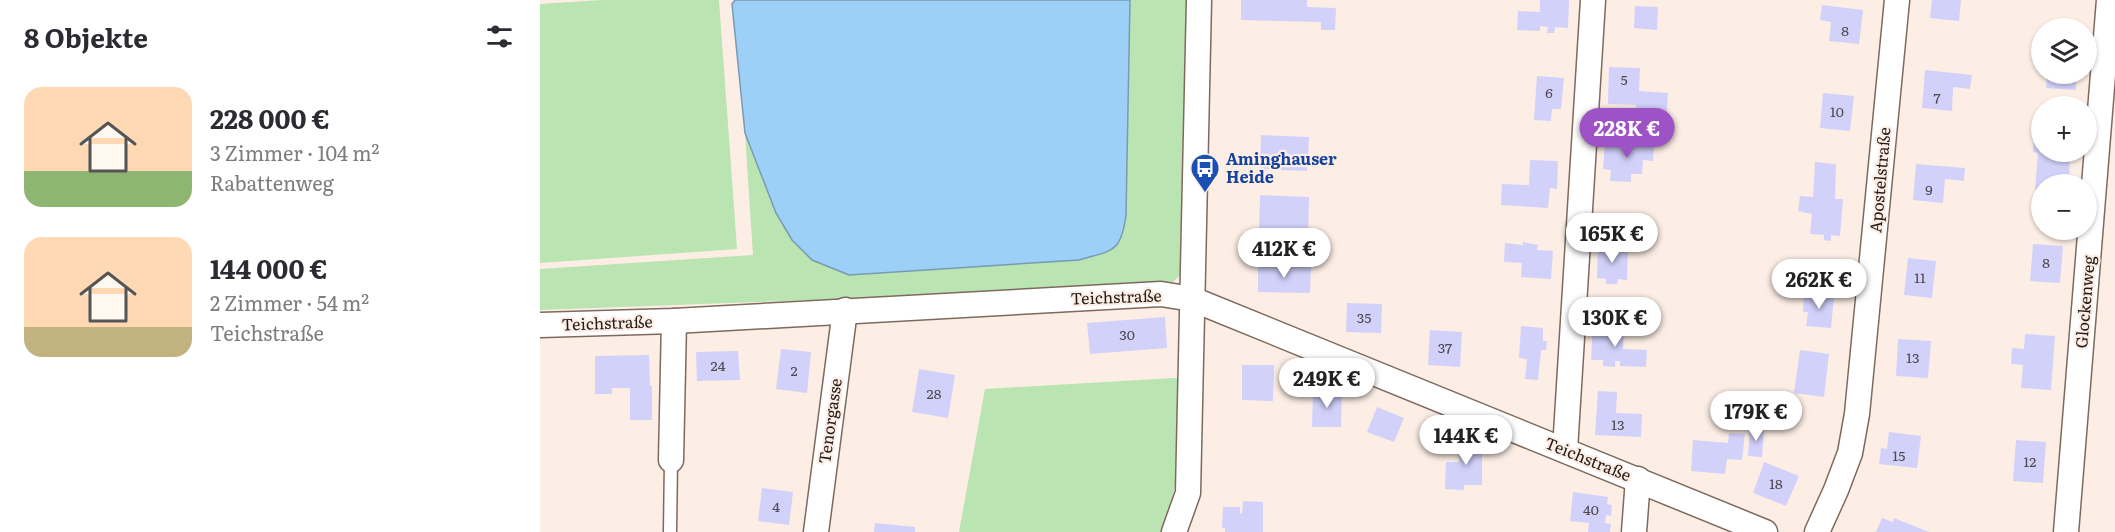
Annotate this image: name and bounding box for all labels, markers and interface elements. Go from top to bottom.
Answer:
text: 8 Objekte [24,17,148,56]
map controls [2031,18,2097,240]
button: layers [2031,18,2097,84]
icon: filters [483,20,516,53]
house number: 8 [1841,20,1849,40]
house number: 5 [1620,69,1628,89]
house number: 6 [1545,82,1553,102]
house number: 7 [1933,87,1941,107]
button: + [2031,96,2097,162]
text: 228 000 € [210,98,330,137]
house number: 10 [1830,101,1844,121]
pin: 228K € [1578,108,1676,159]
icon: home [72,111,144,183]
text: 228K € [1594,112,1660,142]
street label: Apostelstraße [1862,126,1896,234]
text: 3 Zimmer · 104 m² [210,137,379,167]
place label: Aminghauser Heide [1226,146,1337,188]
bus stop icon: Aminghauser Heide [1189,152,1221,194]
text: Rabattenweg [210,167,334,197]
button: − [2031,174,2097,240]
house number: 9 [1925,179,1933,199]
pin: 165K € [1563,213,1661,264]
text: 165K € [1580,217,1644,247]
pin: 412K € [1235,228,1333,279]
text: 412K € [1252,232,1316,262]
text: 144 000 € [210,248,328,287]
house number: 8 [2042,252,2050,272]
street label: Glockenweg [2068,255,2100,349]
pin: 262K € [1770,259,1868,310]
icon: home [72,261,144,333]
text: 262K € [1786,263,1852,293]
house number: 11 [1914,267,1926,287]
street label: Teichstraße [1070,282,1162,310]
text: 2 Zimmer · 54 m² [210,287,369,317]
pin: 130K € [1566,297,1664,348]
text: 130K € [1582,301,1648,331]
house number: 35 [1357,307,1371,327]
street label: Teichstraße [561,308,653,336]
text: Teichstraße [210,317,324,347]
house number: 30 [1119,324,1135,344]
house number: 37 [1438,337,1452,357]
house number: 13 [1906,347,1920,367]
house number: 24 [711,355,726,375]
pin: 249K € [1278,358,1376,409]
house number: 2 [790,360,798,380]
text: 249K € [1293,362,1361,392]
street label: Tenorgasse [811,377,847,465]
house number: 28 [927,383,942,403]
pin: 179K € [1707,391,1805,442]
text: 179K € [1724,395,1788,425]
house number: 13 [1611,414,1625,434]
pin: 144K € [1417,415,1515,466]
text: 144K € [1433,419,1499,449]
street label: Teichstraße [1542,430,1635,486]
house number: 15 [1893,445,1905,465]
house number: 12 [2024,451,2036,471]
house number: 18 [1769,473,1783,493]
house number: 4 [772,496,780,516]
house number: 40 [1583,499,1599,519]

